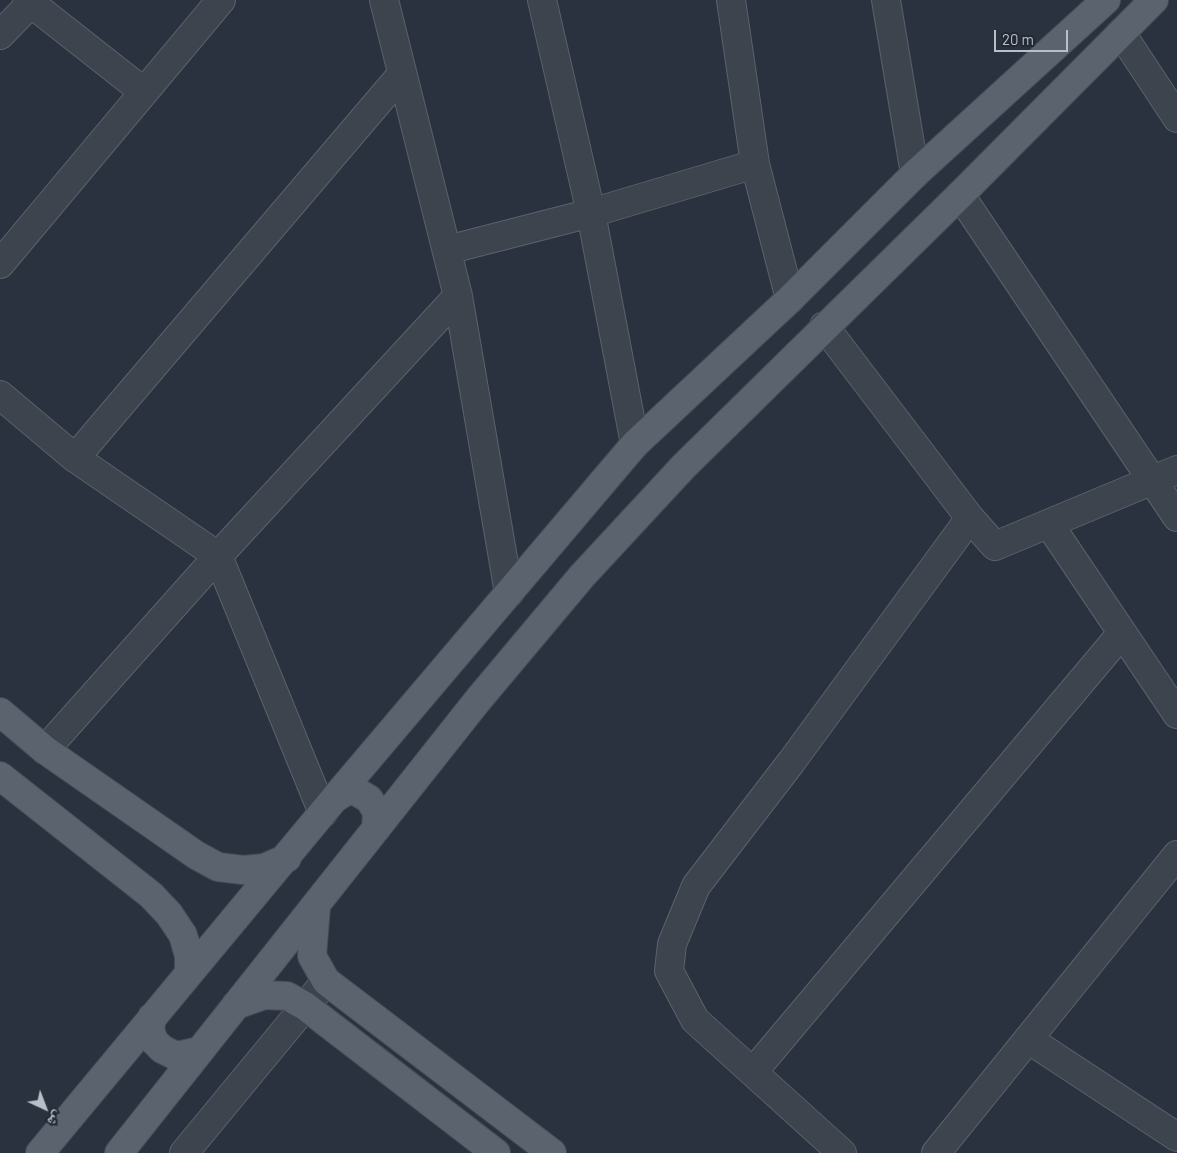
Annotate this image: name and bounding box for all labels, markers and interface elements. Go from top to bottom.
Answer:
scale bar [997,20,1071,52]
text: 20 m [1002,30,1034,48]
north arrow [20,1083,70,1133]
text: ش [44,1108,67,1131]

